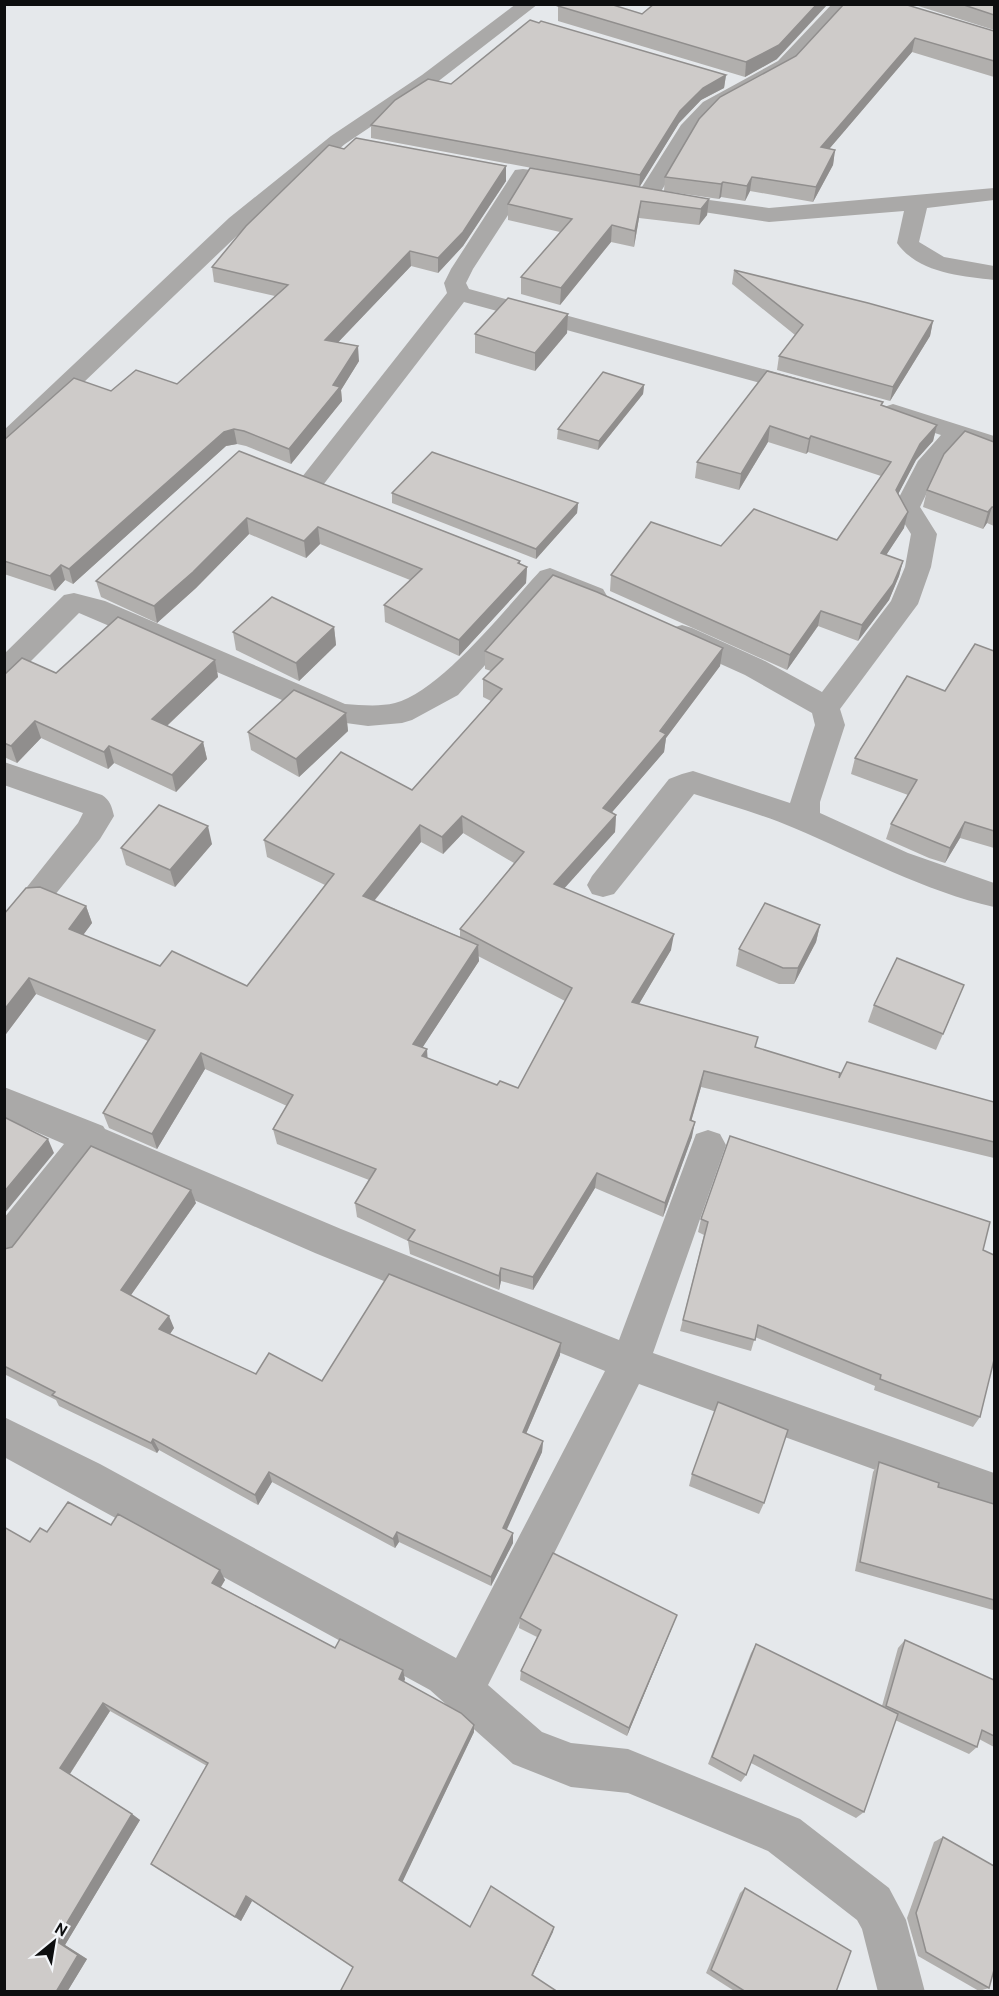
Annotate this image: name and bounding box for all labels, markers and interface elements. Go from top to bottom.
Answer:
north arrow [24,1912,84,1972]
text: N [52,1918,71,1940]

